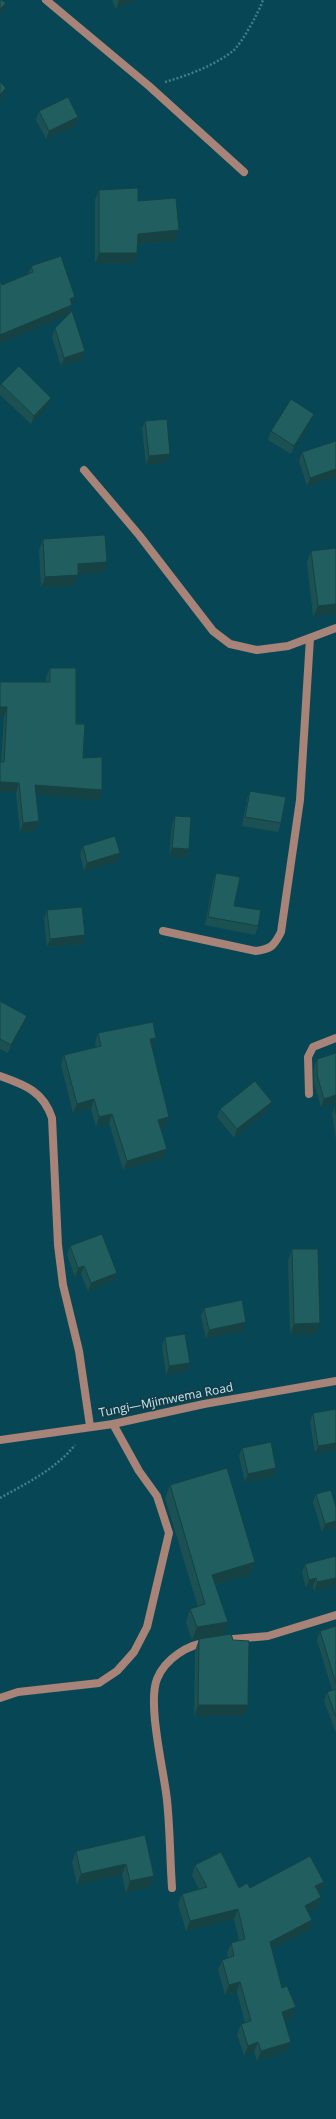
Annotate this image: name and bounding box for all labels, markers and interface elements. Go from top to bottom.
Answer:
street label: Tungi—Mjimwema Road [97,1378,234,1421]

